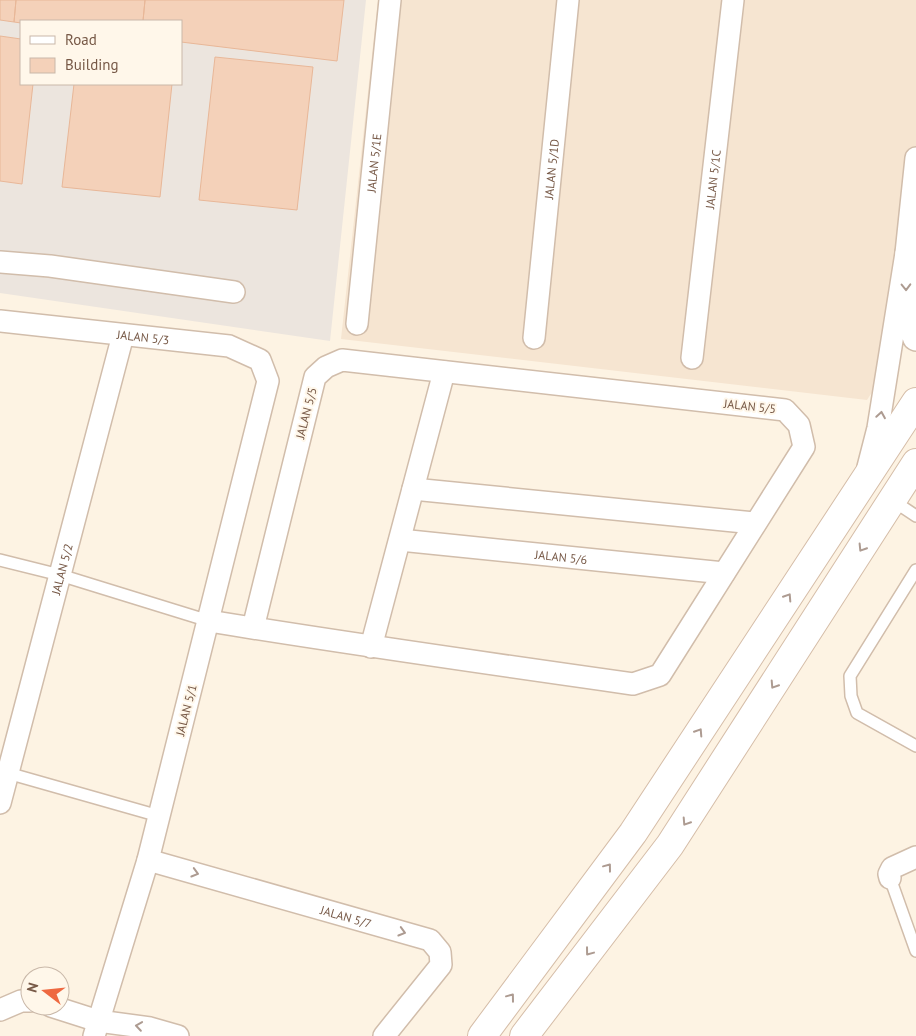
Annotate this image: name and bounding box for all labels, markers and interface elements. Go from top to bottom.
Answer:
legend [20,20,182,85]
text: Road [65,30,97,49]
text: Building [65,55,119,74]
street label: JALAN 5/1E [363,133,384,194]
street label: JALAN 5/1D [540,138,562,201]
street label: JALAN 5/1C [702,149,723,210]
one-way arrow [901,283,912,291]
street label: JALAN 5/3 [115,326,170,347]
street label: JALAN 5/5 [292,386,320,441]
street label: JALAN 5/5 [722,396,777,416]
one-way arrow [875,410,885,419]
street label: JALAN 5/2 [47,542,75,597]
one-way arrow [858,543,868,552]
street label: JALAN 5/6 [533,546,588,567]
one-way arrow [782,593,792,602]
one-way arrow [771,680,780,689]
street label: JALAN 5/1 [172,683,200,738]
one-way arrow [693,729,703,738]
one-way arrow [682,816,692,825]
one-way arrow [602,863,611,873]
one-way arrow [190,868,199,878]
street label: JALAN 5/7 [318,902,373,931]
one-way arrow [397,927,405,937]
one-way arrow [586,946,595,956]
north arrow [20,966,70,1016]
text: N [23,981,42,994]
one-way arrow [505,993,514,1003]
one-way arrow [134,1021,142,1032]

